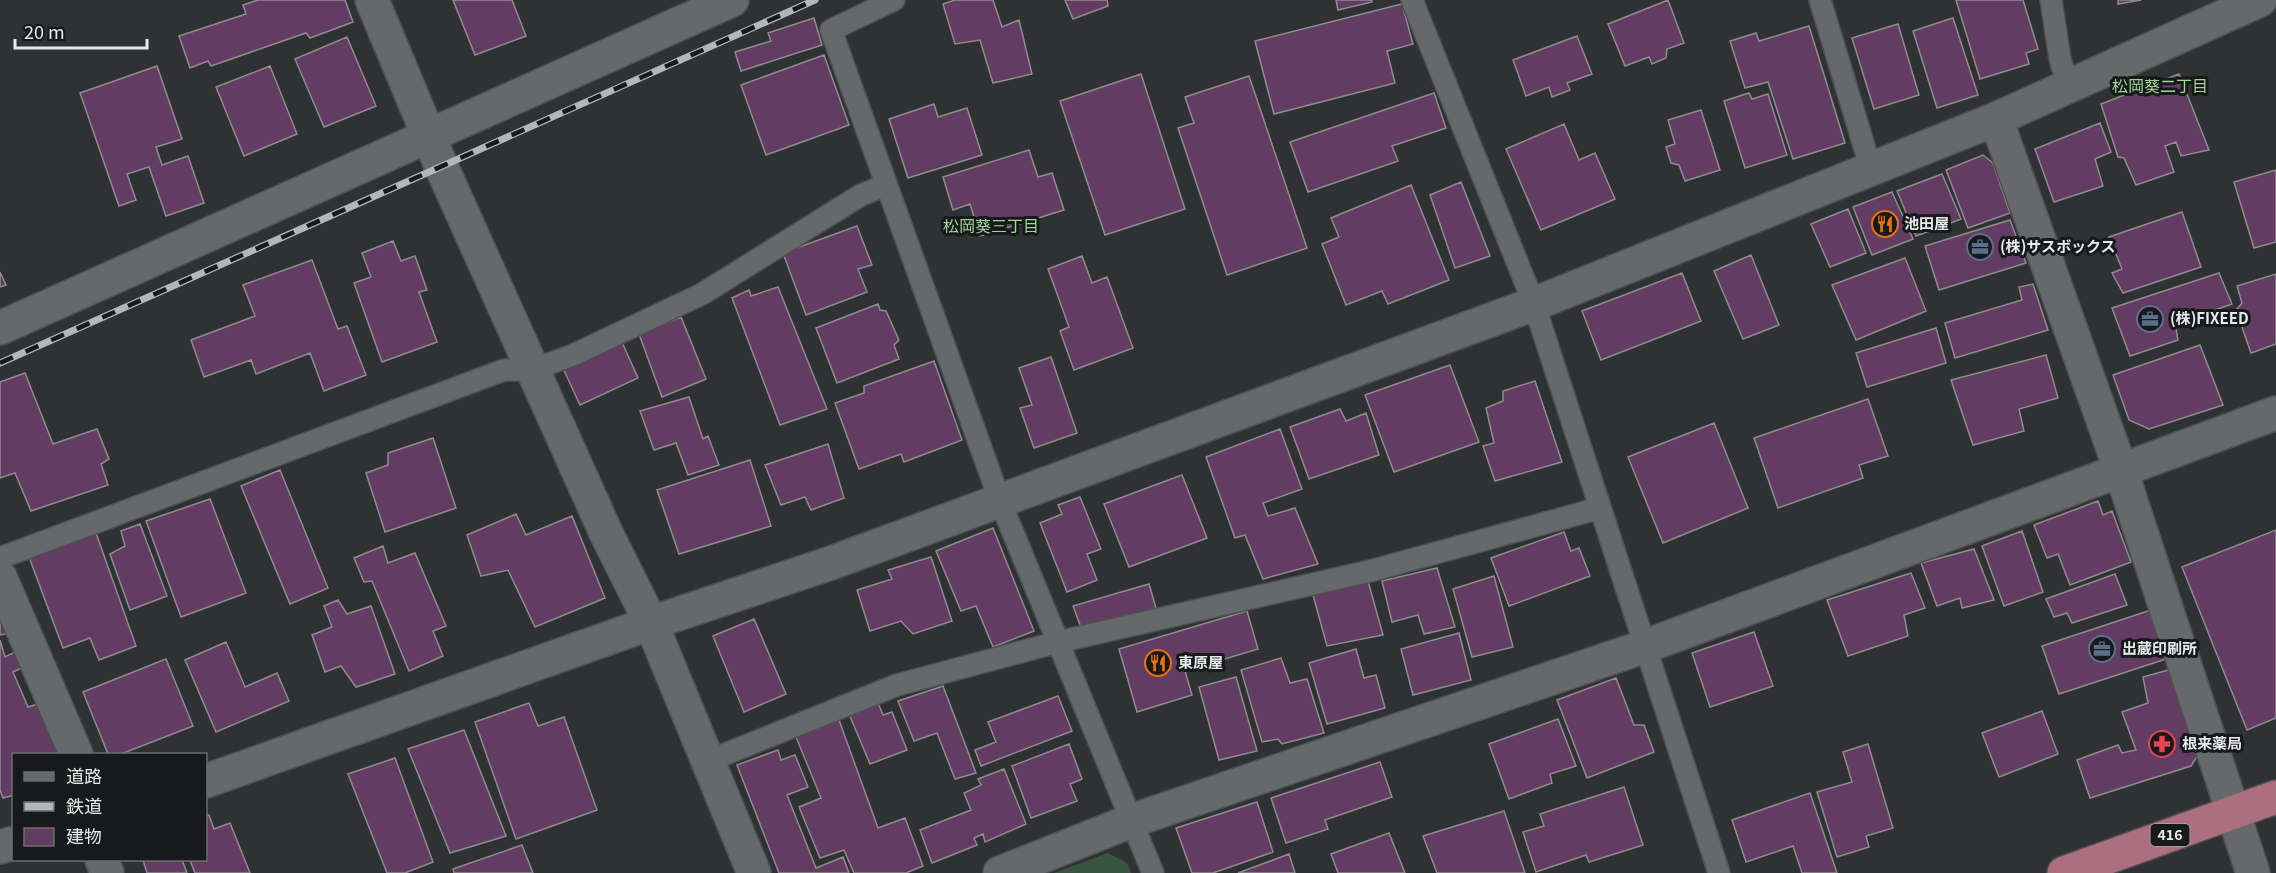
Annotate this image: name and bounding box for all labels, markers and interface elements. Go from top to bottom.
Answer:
scale bar [15,12,147,50]
text: 20 m [24,18,65,44]
district label: 松岡葵二丁目 [2112,73,2208,97]
restaurant icon: 池田屋 [1870,209,1900,239]
place label: 池田屋 [1904,212,1949,233]
district label: 松岡葵三丁目 [943,213,1039,237]
office icon: (株)サスボックス [1965,232,1995,262]
place label: (株)サスボックス [2000,235,2116,256]
office icon: (株)FIXEED [2135,304,2165,334]
place label: (株)FIXEED [2170,307,2249,328]
office icon: 出蔵印刷所 [2087,634,2117,664]
place label: 出蔵印刷所 [2122,637,2197,658]
restaurant icon: 東原屋 [1143,648,1173,678]
place label: 東原屋 [1178,651,1223,672]
pharmacy icon: 根来薬局 [2147,729,2177,759]
place label: 根来薬局 [2182,732,2242,753]
legend [12,753,207,861]
text: 道路 [66,762,102,788]
text: 鉄道 [66,792,102,818]
text: 建物 [66,822,102,848]
road number: 416 [2150,824,2190,846]

